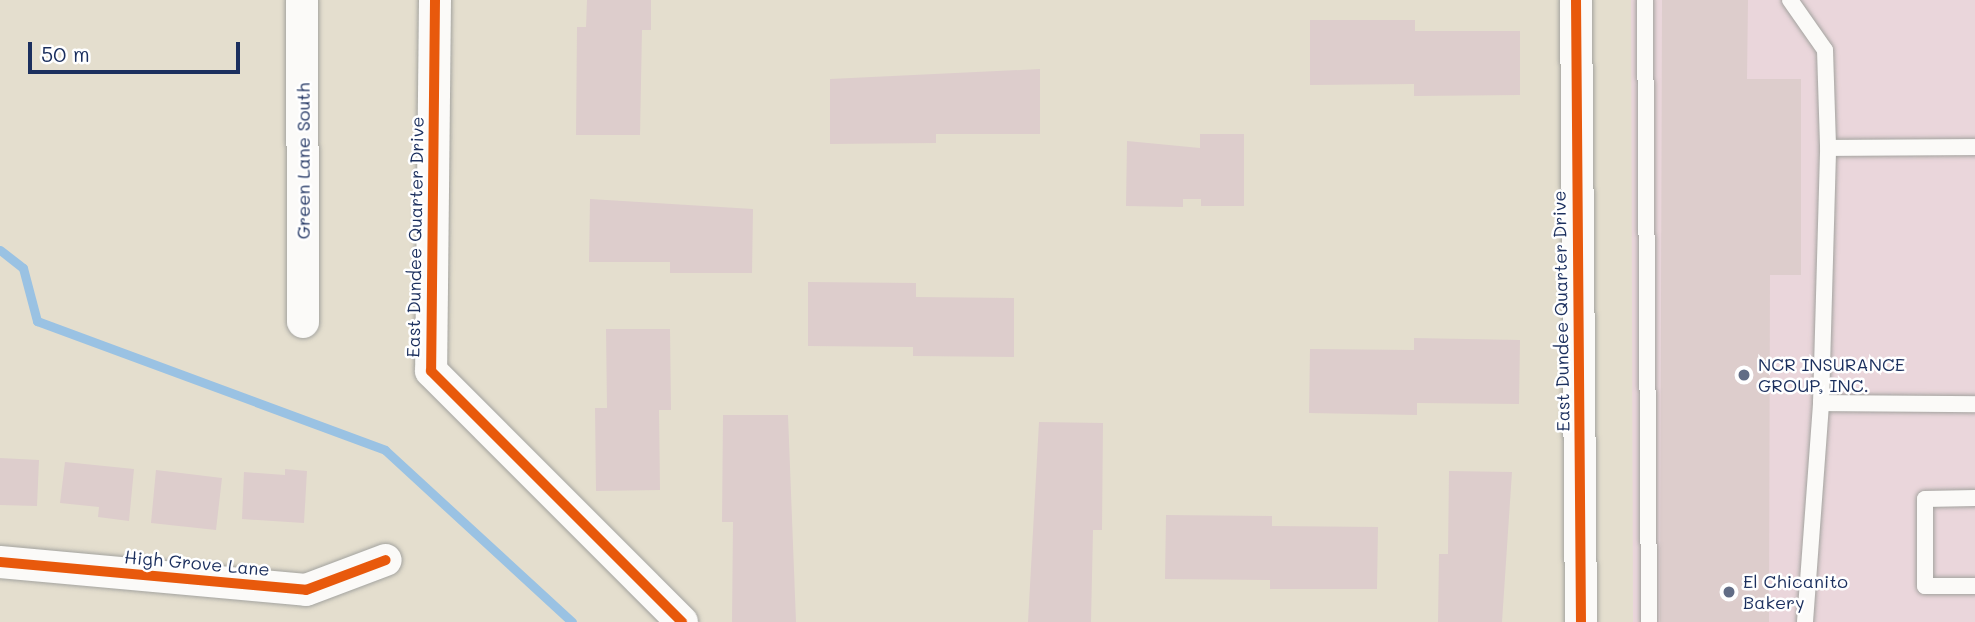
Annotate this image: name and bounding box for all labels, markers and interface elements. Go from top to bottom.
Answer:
scale bar [32,28,243,72]
text: 50 m [41,40,90,67]
street label: Green Lane South [292,83,314,239]
street label: East Dundee Quarter Drive [402,116,428,358]
street label: East Dundee Quarter Drive [1548,190,1574,432]
place label: NCR INSURANCE GROUP, INC. [1758,354,1905,396]
marker: NCR INSURANCE GROUP, INC. [1736,367,1752,383]
street label: High Grove Lane [123,546,271,580]
place label: El Chicanito Bakery [1743,571,1848,614]
marker: El Chicanito Bakery [1721,584,1737,600]

